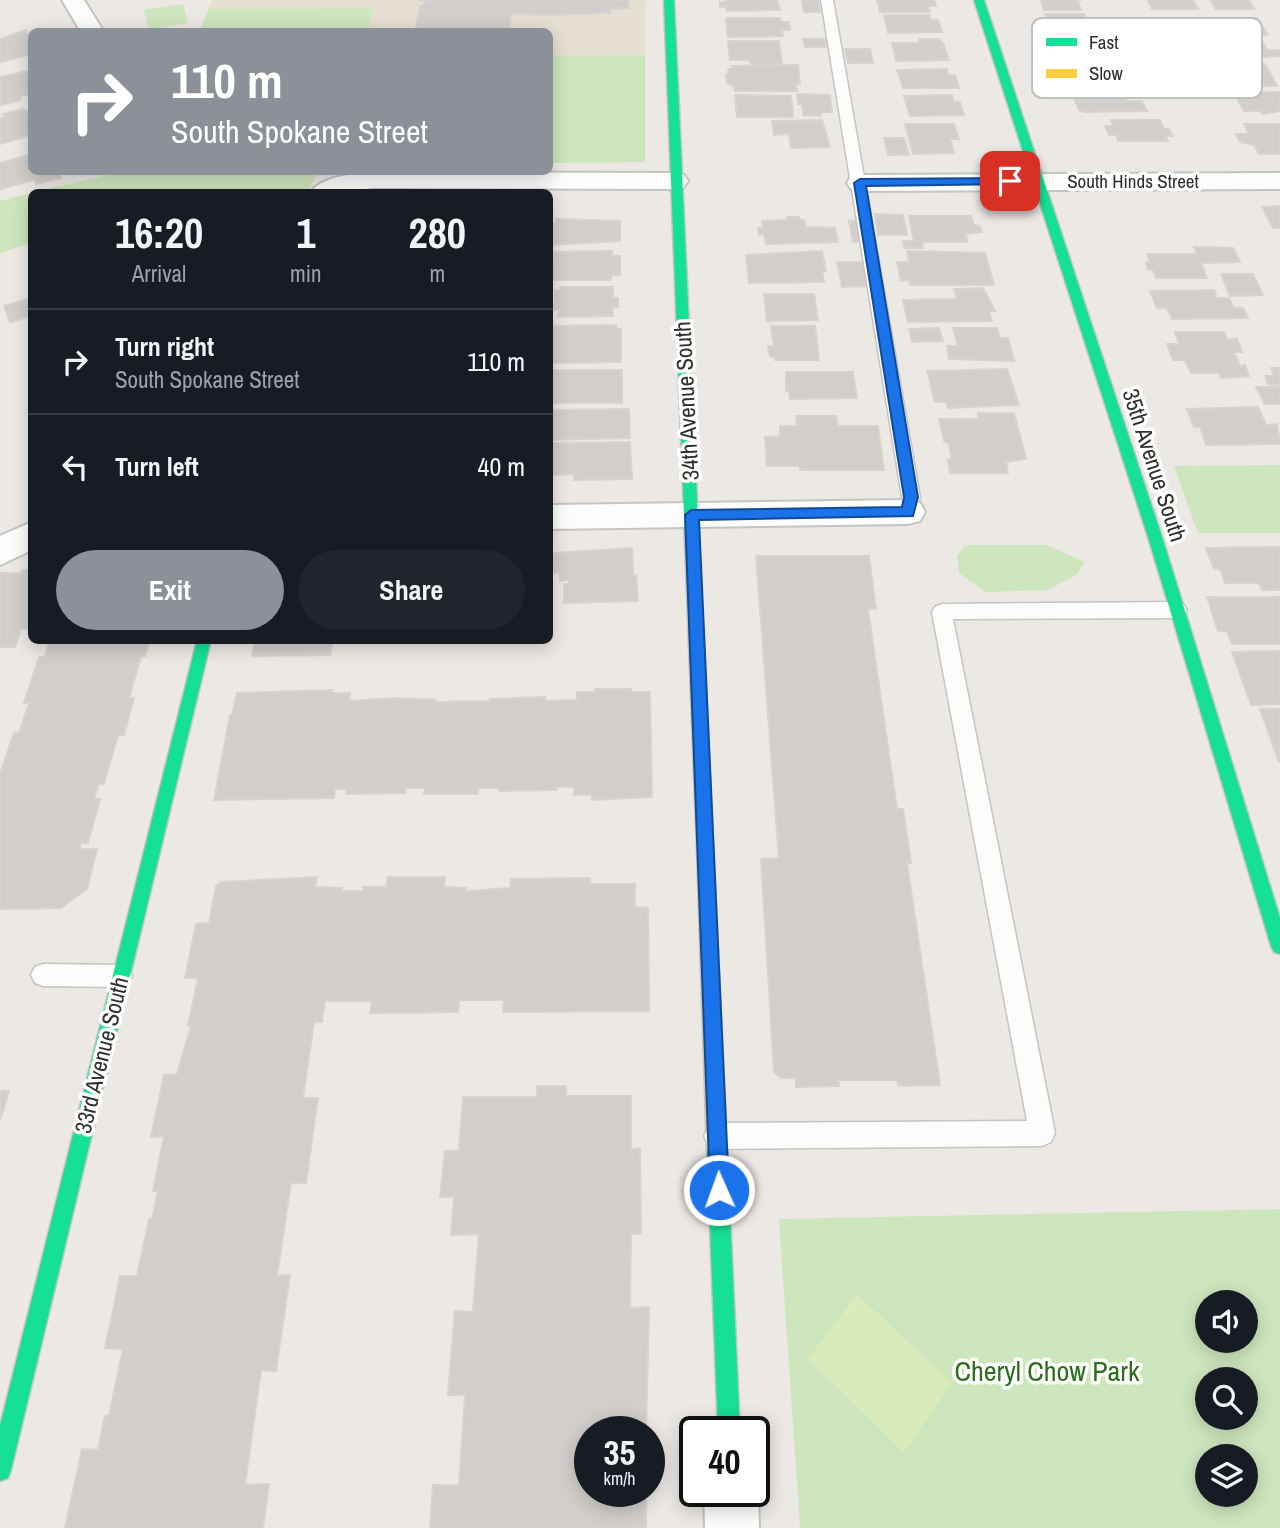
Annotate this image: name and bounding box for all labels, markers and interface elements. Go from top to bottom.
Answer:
legend [1032,18,1262,98]
text: Fast [1089,29,1119,55]
text: 110 m [171,47,283,113]
icon: right [56,56,147,147]
text: Slow [1089,60,1124,86]
text: South Spokane Street [171,110,428,153]
pin [980,151,1040,211]
icon: arrive [991,162,1029,200]
street label: South Hinds Street [1067,168,1199,194]
text: 16:20 [115,205,203,261]
text: 1 [296,205,315,261]
text: 280 [409,205,466,261]
text: Arrival [132,258,186,289]
text: min [290,258,322,289]
text: m [429,258,445,289]
street label: 34th Avenue South [666,321,706,481]
text: Turn right [115,329,214,364]
icon: right [56,343,94,381]
text: 110 m [467,344,525,379]
text: South Spokane Street [115,364,300,395]
street label: 35th Avenue South [1116,385,1194,545]
icon: left [56,448,94,486]
text: Turn left [115,449,199,484]
text: 40 m [478,449,525,484]
button: Exit [56,550,284,630]
button: Share [298,550,525,630]
street label: 33rd Avenue South [67,974,135,1136]
position arrow [682,1153,756,1227]
map controls [1195,1290,1258,1507]
button: sound [1195,1290,1258,1353]
park label: Cheryl Chow Park [955,1352,1140,1390]
button: search [1195,1367,1258,1430]
speed limit sign: 40 [679,1416,770,1507]
text: 35 [604,1429,635,1476]
button: layers [1195,1444,1258,1507]
text: km/h [604,1466,636,1491]

